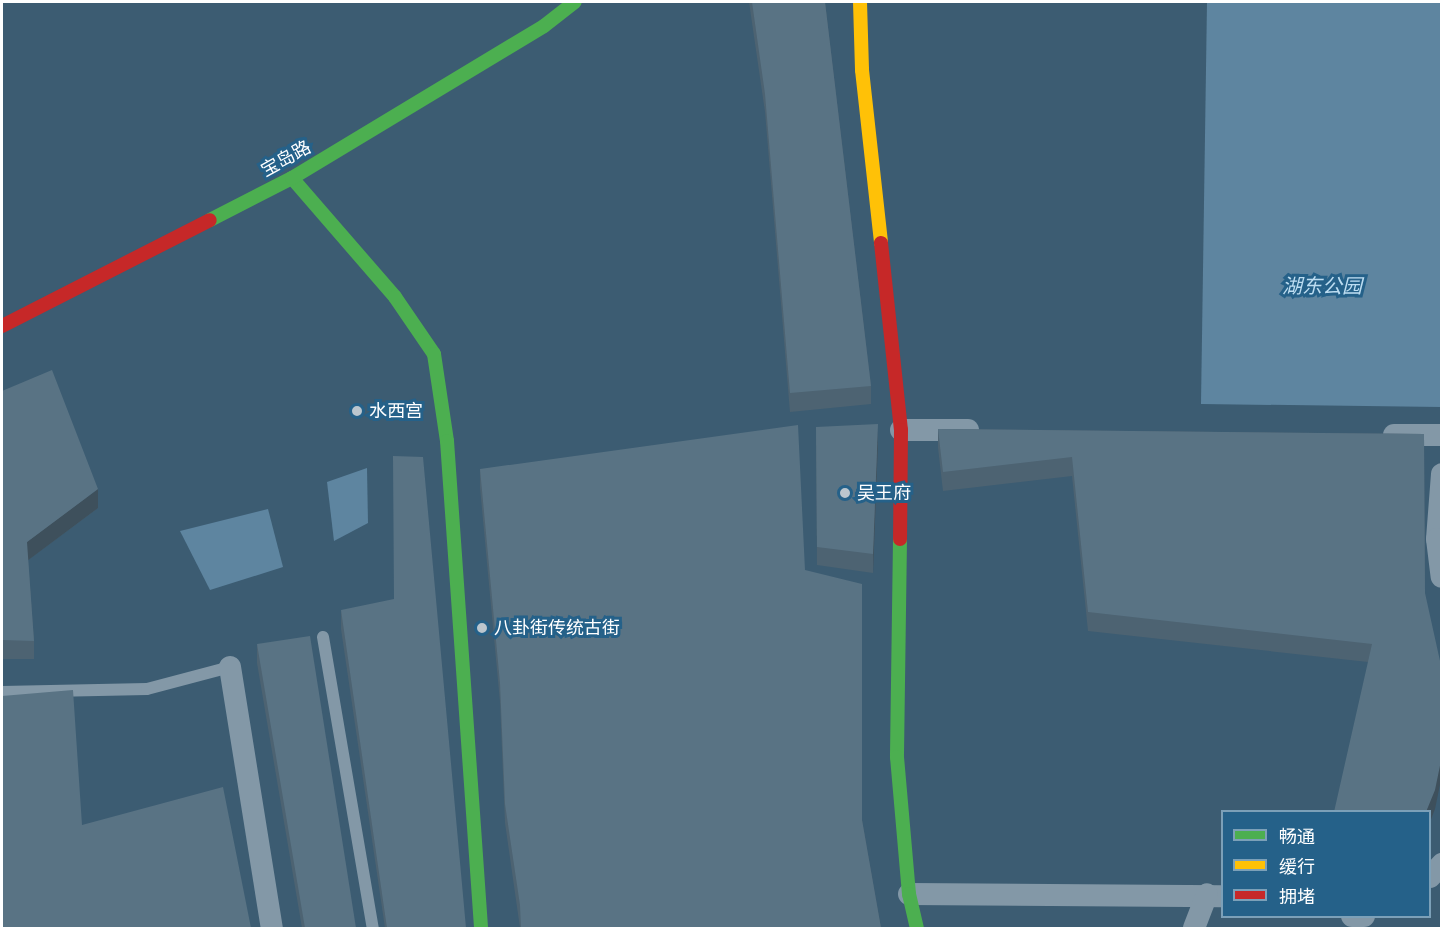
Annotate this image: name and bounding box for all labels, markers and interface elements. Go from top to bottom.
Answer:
street label: 宝岛路 [257,136,315,182]
water label: 湖东公园 [1282,274,1362,298]
place label: 水西宫 [369,400,423,422]
marker: 水西宫 [350,404,364,418]
place label: 吴王府 [857,482,911,504]
marker: 吴王府 [838,486,852,500]
place label: 八卦街传统古街 [494,617,620,639]
marker: 八卦街传统古街 [475,621,489,635]
legend [1221,810,1431,918]
text: 畅通 [1279,826,1315,848]
text: 缓行 [1279,856,1315,878]
text: 拥堵 [1279,886,1315,908]

